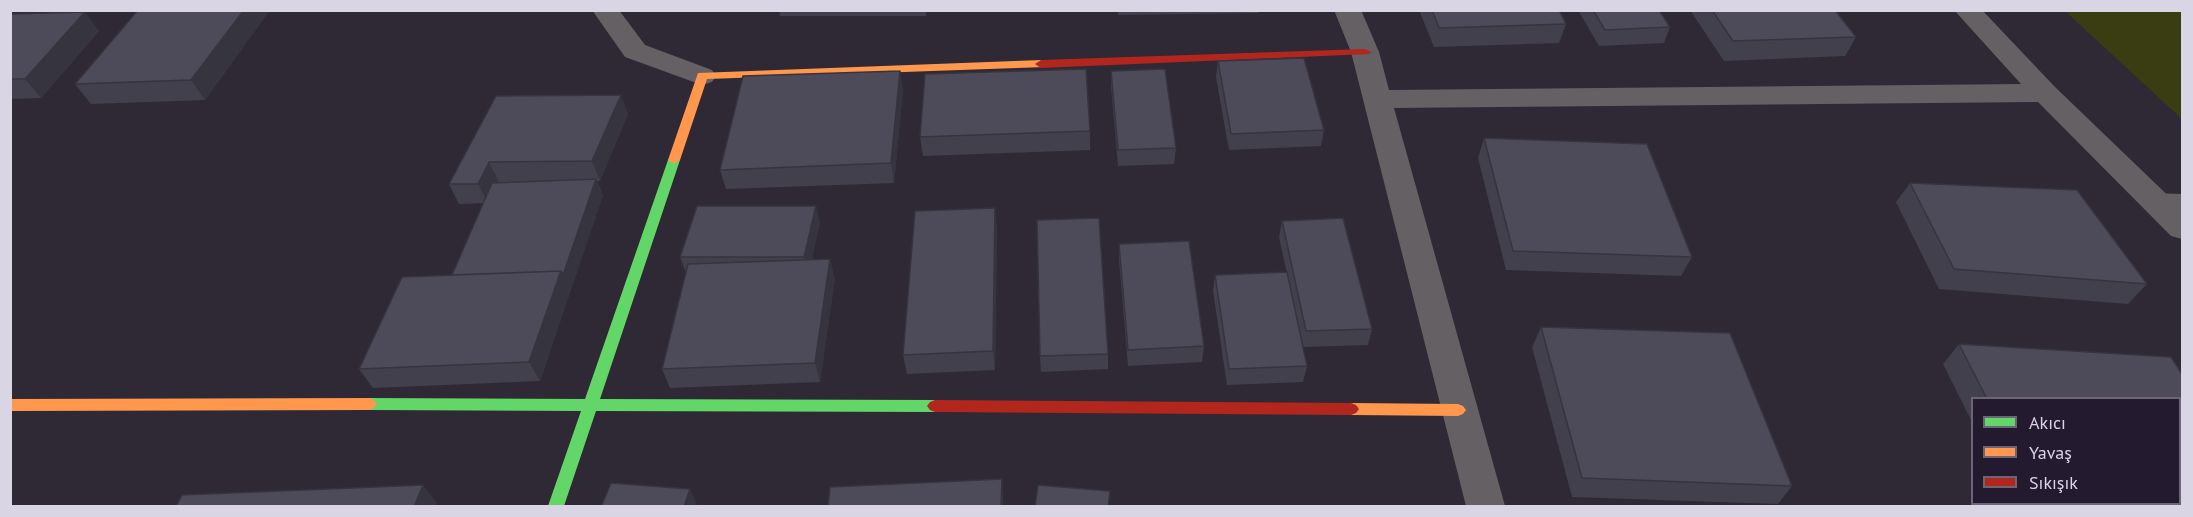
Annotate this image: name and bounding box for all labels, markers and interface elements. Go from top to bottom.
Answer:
legend [1971,397,2181,505]
text: Akıcı [2029,411,2066,434]
text: Yavaş [2029,441,2072,464]
text: Sıkışık [2029,471,2078,494]

